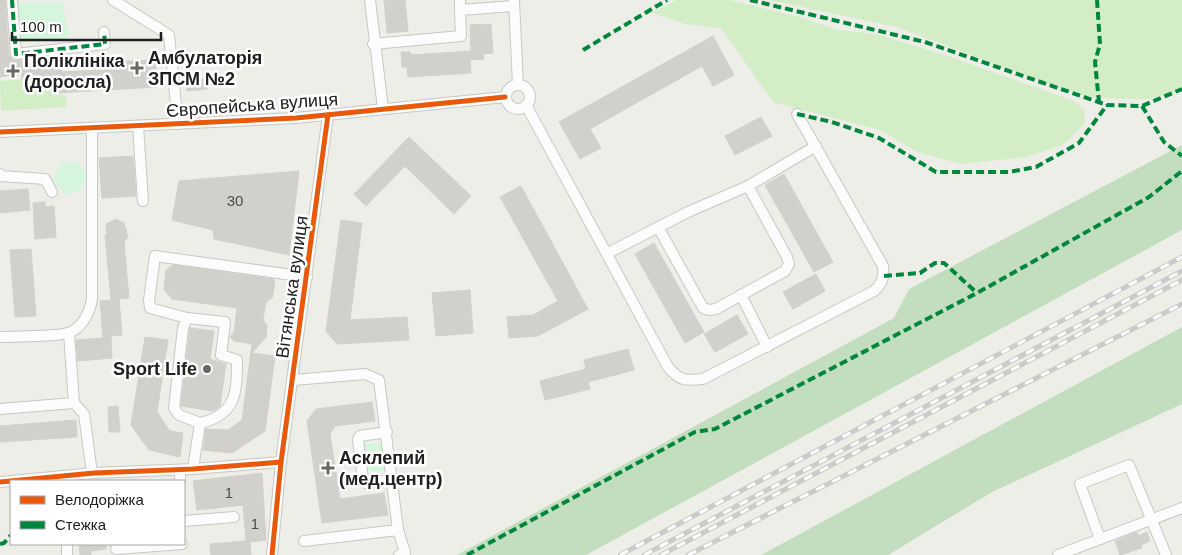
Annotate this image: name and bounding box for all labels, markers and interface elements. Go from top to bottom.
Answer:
scale bar [12,10,161,42]
text: 100 m [20,18,62,35]
place label: Амбулаторія ЗПСМ №2 [148,48,262,89]
place label: Поліклініка (доросла) [24,51,125,92]
marker: Амбулаторія ЗПСМ №2 [130,61,144,75]
marker: Поліклініка (доросла) [6,64,20,78]
street label: Європейська вулиця [165,89,339,121]
house number: 30 [227,192,243,209]
street label: Вітянська вулиця [272,214,312,360]
place label: Sport Life [113,359,197,379]
marker: Sport Life [201,363,213,375]
place label: Асклепий (мед.центр) [339,448,443,489]
marker: Асклепий (мед.центр) [321,461,335,475]
legend [10,480,185,545]
house number: 1 [225,484,233,501]
text: Велодоріжка [55,491,144,508]
house number: 1 [251,515,259,532]
text: Стежка [55,516,107,533]

